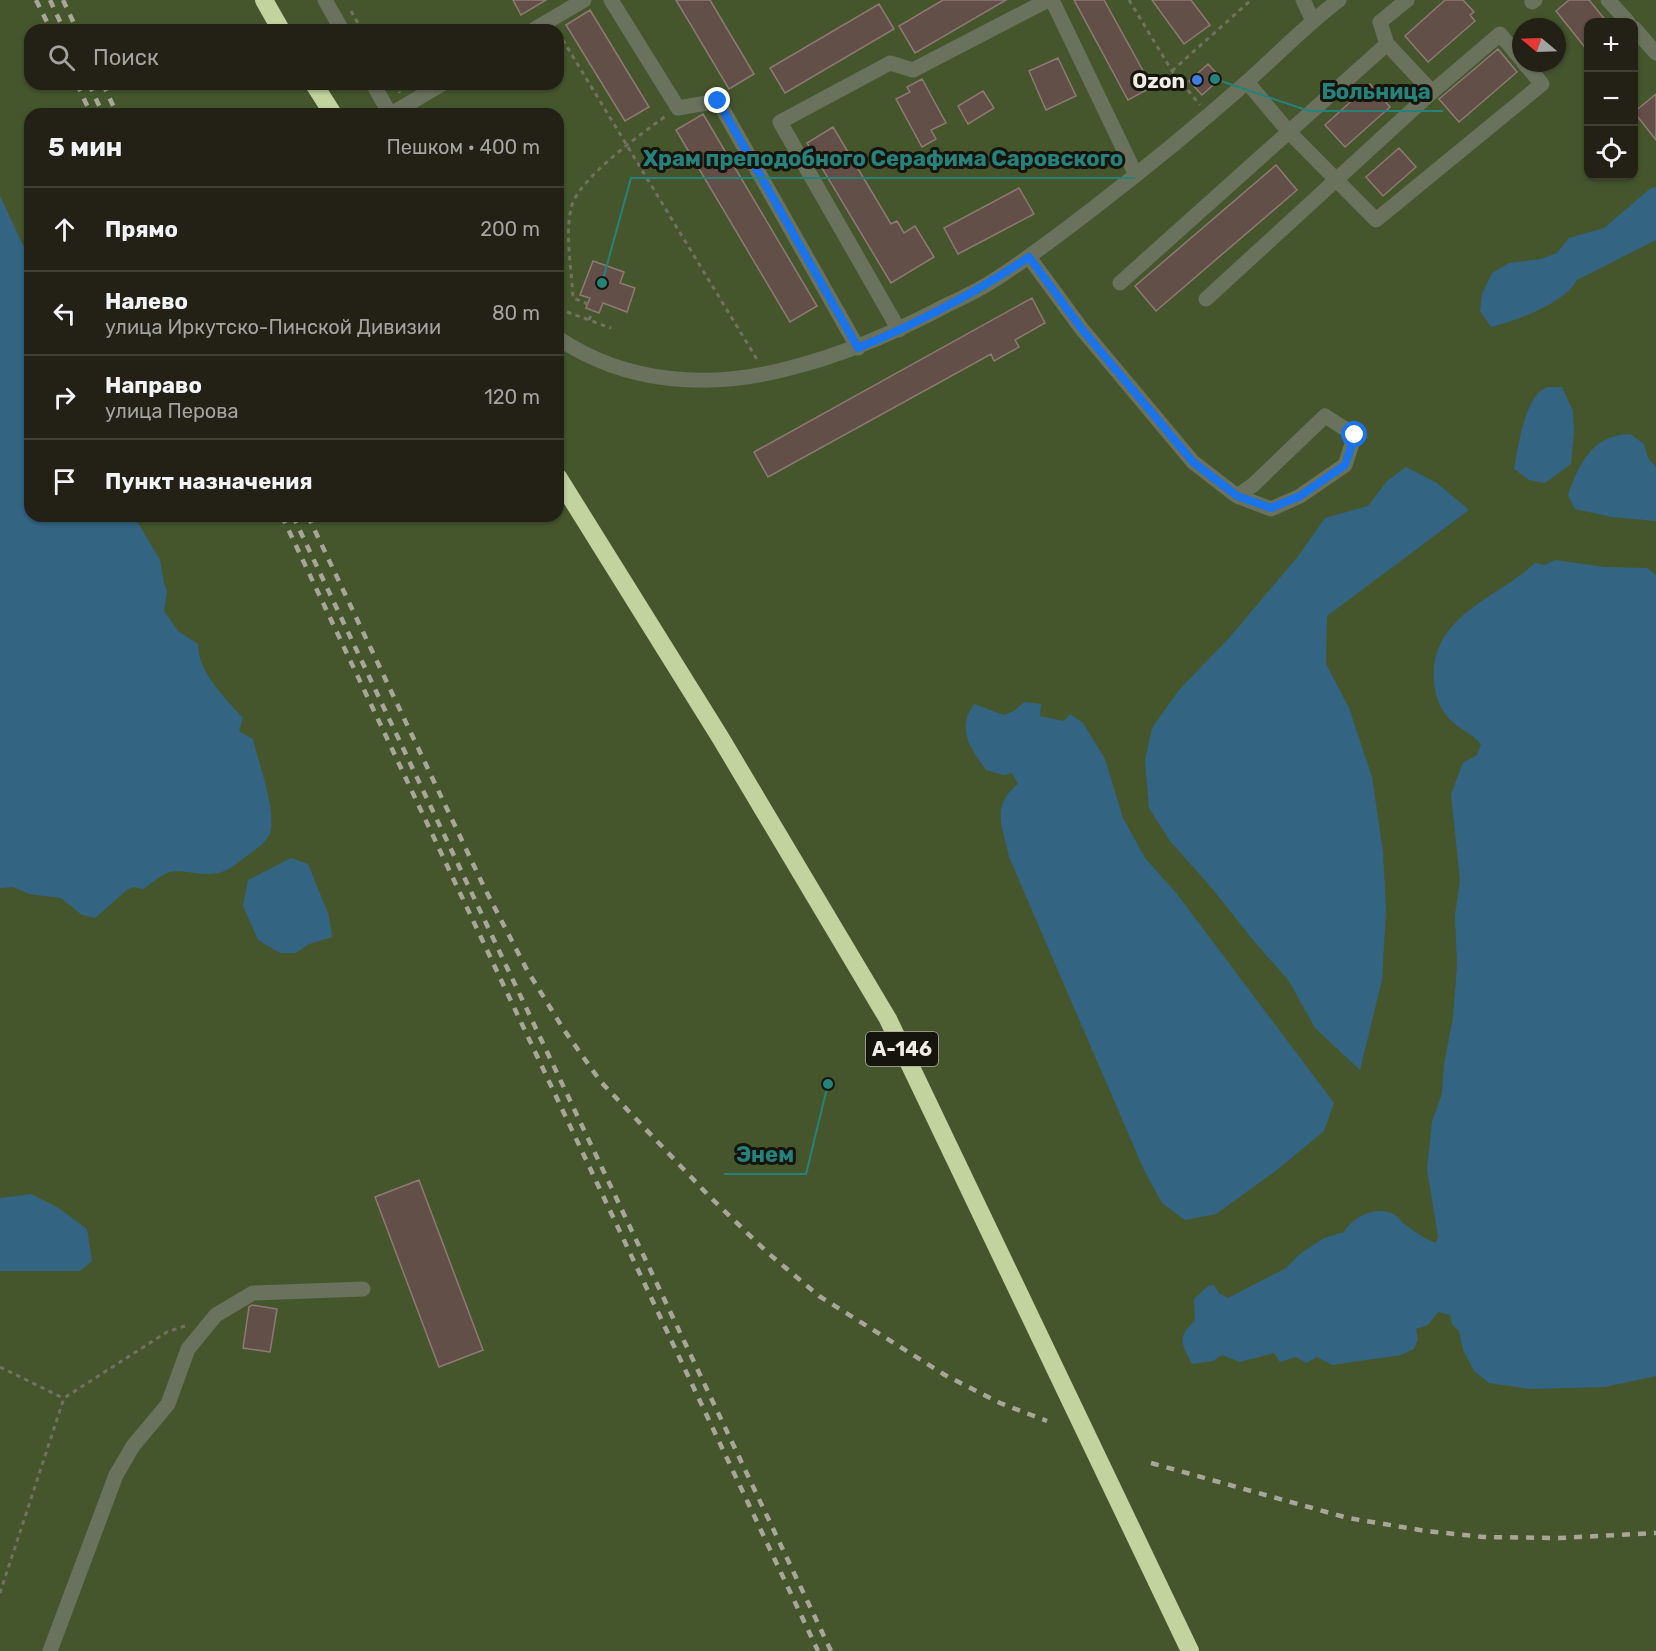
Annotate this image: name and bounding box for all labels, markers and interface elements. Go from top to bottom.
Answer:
north arrow [1512,18,1566,72]
map controls [1584,18,1638,180]
button: + [1584,18,1638,72]
search box [24,24,564,90]
icon: search [45,41,78,74]
text: Поиск [93,44,159,71]
place label: Ozon [1132,68,1185,93]
callout: Больница [1309,71,1443,111]
button: − [1584,72,1638,126]
marker: Ozon [1190,73,1204,87]
text: Больница [1321,78,1431,105]
route end [704,87,730,113]
button: locate [1584,126,1638,180]
text: 5 мин [48,132,122,163]
text: Пешком · 400 m [387,135,540,159]
callout: Храм преподобного Серафима Саровского [631,138,1135,178]
text: Храм преподобного Серафима Саровского [643,145,1123,172]
icon: ahead [48,213,81,246]
text: Прямо [105,216,178,243]
text: 200 m [480,217,540,241]
text: Налево [105,288,188,315]
icon: left [48,297,81,330]
text: 80 m [492,301,540,325]
text: улица Иркутско-Пинской Дивизии [105,315,441,339]
text: Направо [105,372,202,399]
icon: right [48,381,81,414]
text: 120 m [484,385,540,409]
text: улица Перова [105,399,239,423]
route start [1341,421,1367,447]
icon: arrive [48,465,81,498]
text: Пункт назначения [105,468,313,495]
road number: А-146 [866,1032,938,1066]
callout: Энем [724,1134,806,1174]
text: Энем [736,1141,794,1168]

